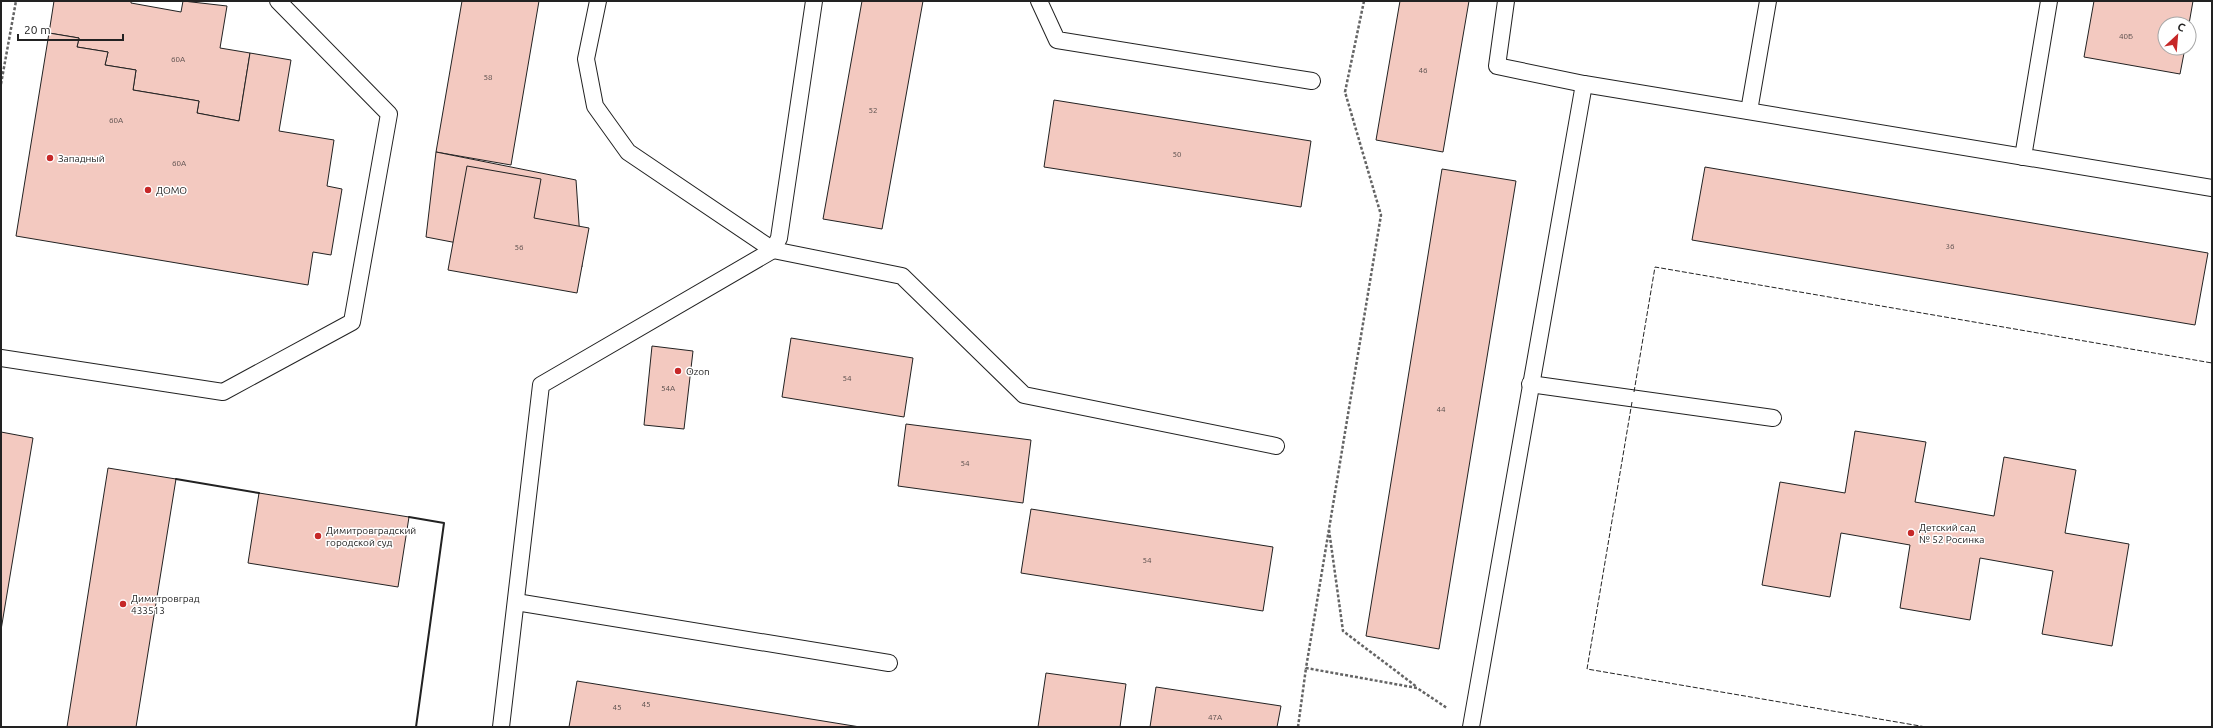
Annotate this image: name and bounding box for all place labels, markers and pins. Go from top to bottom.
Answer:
marker: Западный [45,153,55,163]
place label: Западный [58,153,105,164]
marker: ДОМО [143,185,153,195]
place label: ДОМО [156,185,187,196]
marker: Ozon [673,366,683,376]
place label: Ozon [686,366,710,377]
place label: Детский сад № 52 Росинка [1919,522,1984,545]
place label: Димитровградский городской суд [326,525,416,548]
marker: Детский сад № 52 Росинка [1906,528,1916,538]
marker: Димитровградский городской суд [313,531,323,541]
place label: Димитровград 433513 [131,593,200,616]
marker: Димитровград 433513 [118,599,128,609]

